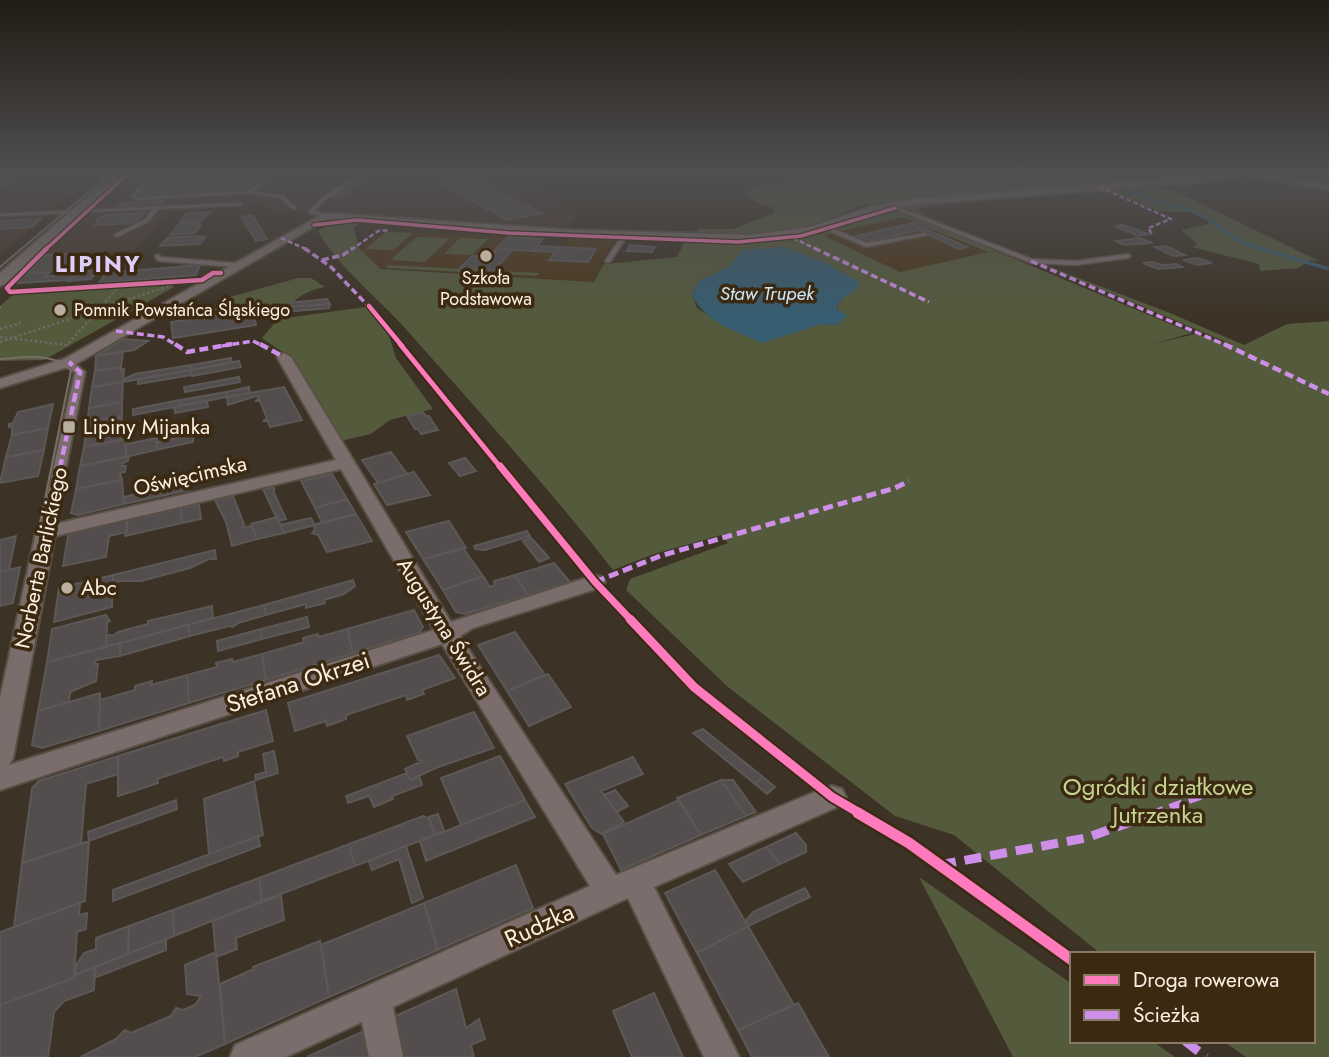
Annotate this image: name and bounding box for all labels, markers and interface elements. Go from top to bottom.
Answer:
district label: LIPINY [55,247,141,281]
marker: Szkoła Podstawowa [478,248,494,264]
place label: Szkoła Podstawowa [440,265,532,312]
water label: Staw Trupek [720,280,815,307]
place label: Pomnik Powstańca Śląskiego [74,297,290,323]
marker: Pomnik Powstańca Śląskiego [52,302,68,318]
place label: Lipiny Mijanka [83,412,210,442]
marker: Lipiny Mijanka [61,419,77,435]
street label: Oświęcimska [130,448,250,504]
street label: Norberta Barlickiego [7,465,75,651]
street label: Augustyna Świdra [389,552,499,702]
place label: Abc [81,573,117,603]
marker: Abc [59,580,75,596]
street label: Stefana Okrzei [222,642,374,722]
park label: Ogródki działkowe Jutrzenka [1063,769,1253,832]
street label: Rudzka [499,894,579,956]
legend [1070,952,1315,1043]
text: Droga rowerowa [1133,965,1279,995]
text: Ścieżka [1133,1000,1200,1030]

